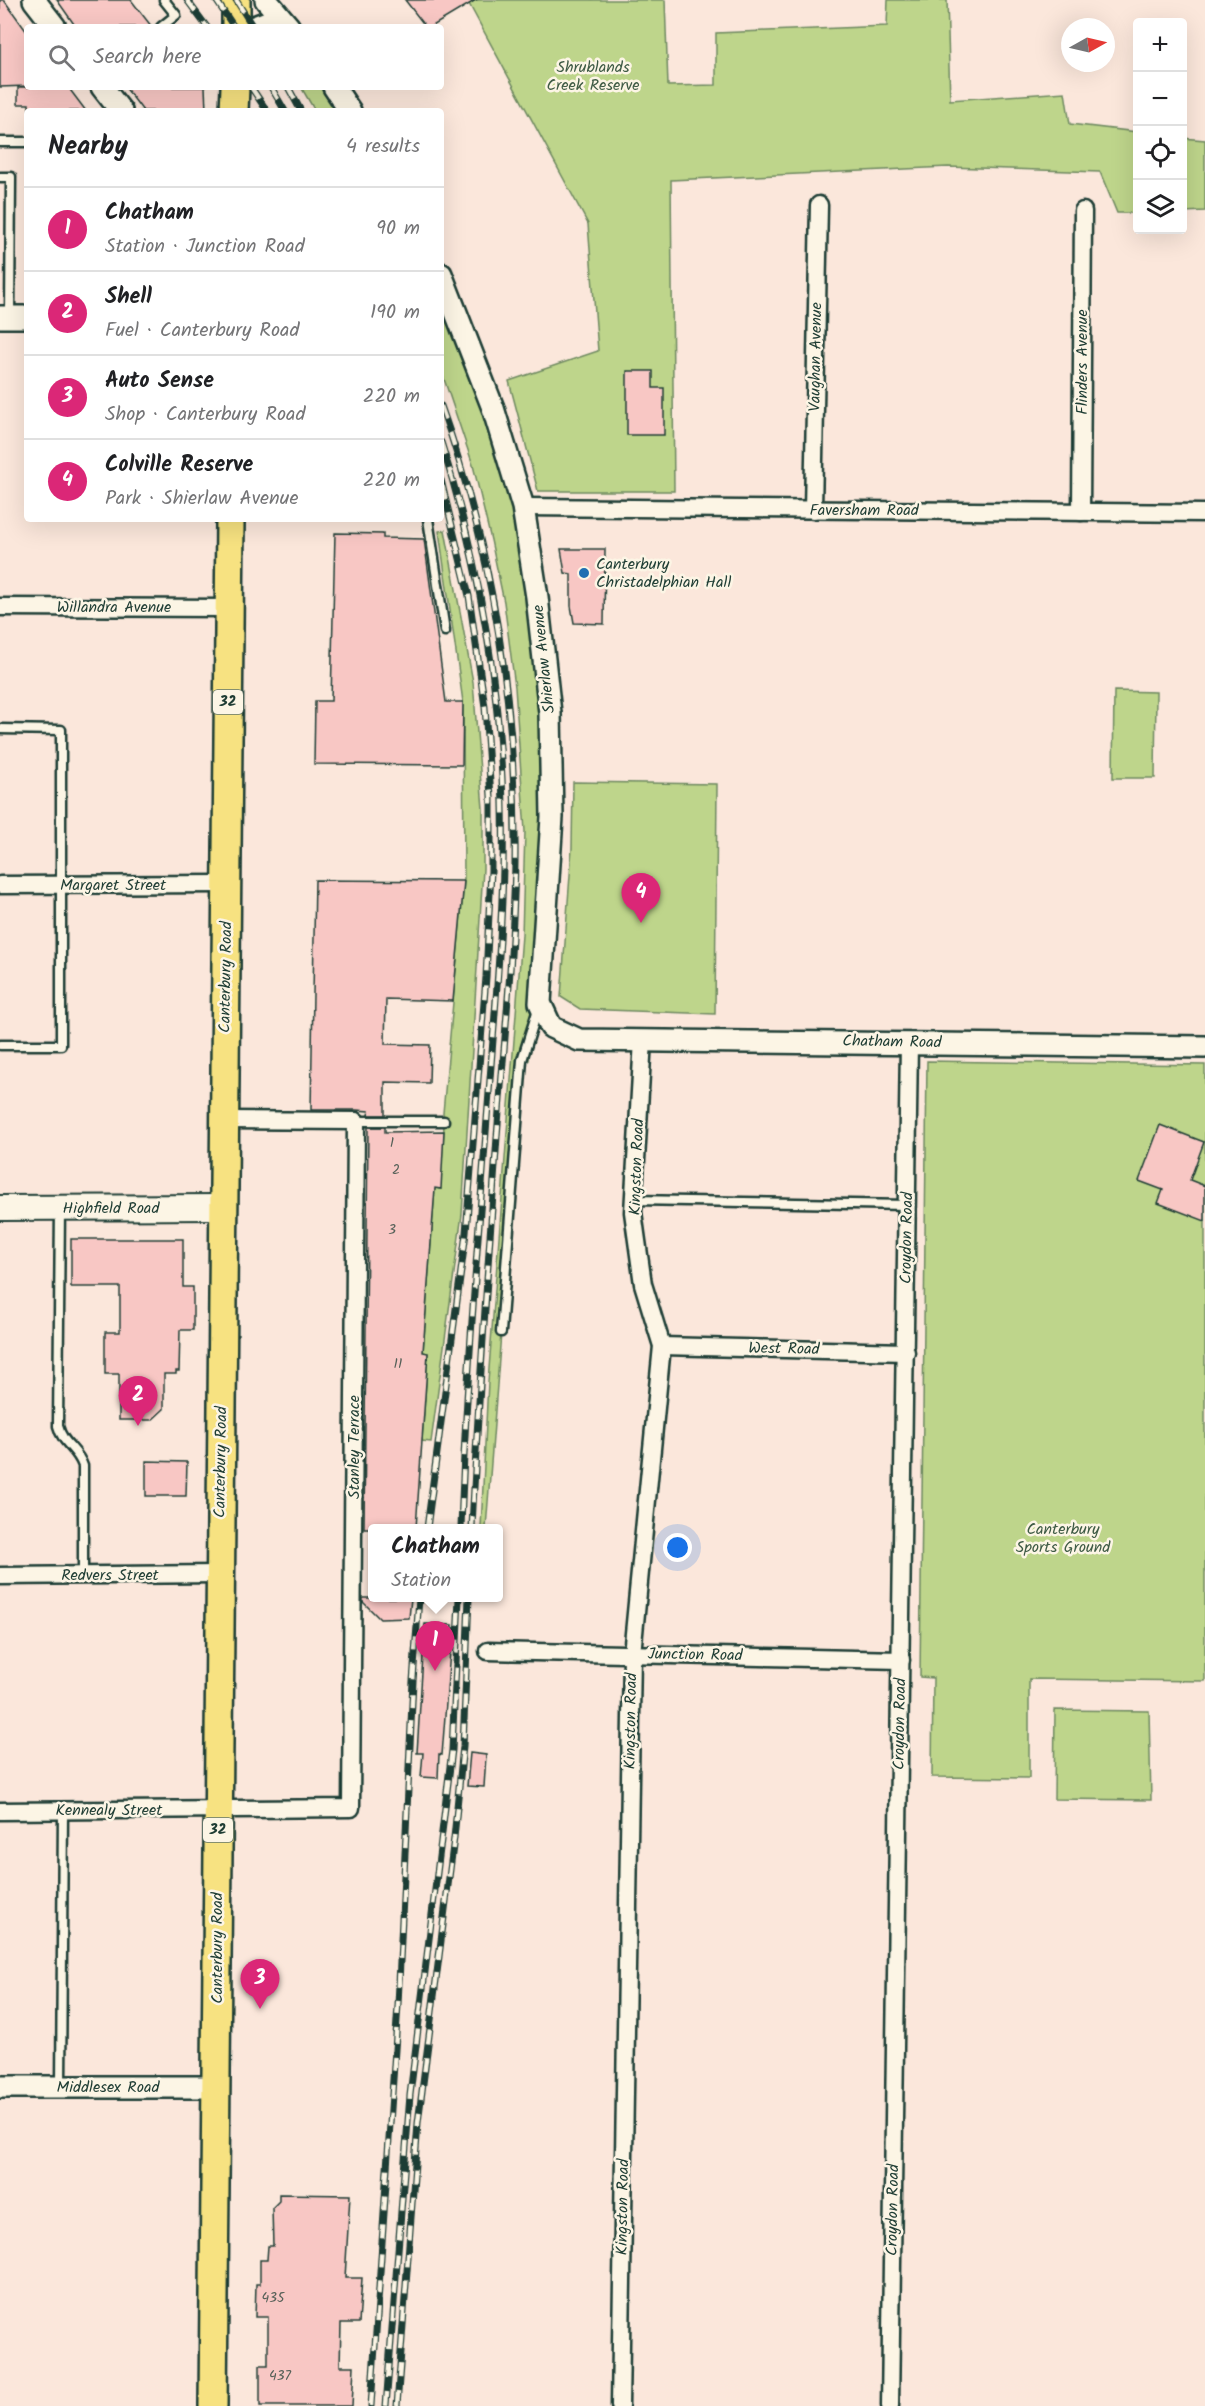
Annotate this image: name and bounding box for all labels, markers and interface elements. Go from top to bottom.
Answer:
north arrow [1061,18,1115,72]
map controls [1133,18,1187,234]
button: + [1133,18,1187,72]
search box [24,24,444,90]
text: Search here [93,40,201,75]
icon: search [45,41,78,74]
park label: Shrublands Creek Reserve [546,55,640,98]
button: − [1133,72,1187,126]
text: Nearby [48,126,128,168]
button: locate [1133,126,1187,180]
text: 4 results [346,131,420,163]
button: layers [1133,180,1187,234]
text: Chatham [105,196,194,231]
text: 1 [64,213,71,245]
text: 90 m [376,213,420,245]
text: Station · Junction Road [105,231,305,263]
text: Shell [105,280,152,315]
text: 2 [62,297,73,329]
text: 190 m [370,297,420,329]
street label: Vaughan Avenue [803,302,829,412]
street label: Flinders Avenue [1070,309,1095,415]
text: Fuel · Canterbury Road [105,315,299,347]
text: Auto Sense [105,364,214,399]
text: 3 [62,381,73,413]
text: 220 m [363,381,420,413]
text: Shop · Canterbury Road [105,399,305,431]
text: Colville Reserve [105,448,253,483]
text: 4 [62,465,73,497]
text: 220 m [363,465,420,497]
text: Park · Shierlaw Avenue [105,483,298,515]
street label: Faversham Road [809,498,920,523]
place label: Canterbury Christadelphian Hall [596,552,732,595]
marker: Canterbury Christadelphian Hall [577,566,591,580]
street label: Willandra Avenue [57,595,171,620]
street label: Shierlaw Avenue [526,603,562,715]
road number: 32 [213,690,243,714]
street label: Margaret Street [60,873,167,898]
pin: 4 [622,874,660,923]
street label: Canterbury Road [213,920,239,1033]
street label: Chatham Road [842,1029,943,1055]
street label: Kingston Road [623,1117,651,1216]
house number: 1 [390,1132,394,1154]
house number: 2 [392,1159,400,1181]
street label: Croydon Road [894,1191,920,1284]
street label: Highfield Road [63,1196,160,1221]
house number: 3 [388,1219,396,1241]
street label: West Road [748,1336,821,1362]
house number: 11 [394,1353,402,1375]
pin: 2 [118,1376,158,1426]
street label: Stanley Terrace [342,1395,367,1499]
street label: Canterbury Road [208,1405,234,1518]
park label: Canterbury Sports Ground [1016,1517,1111,1560]
popup [368,1524,503,1602]
text: Chatham [391,1530,480,1565]
your location [663,1533,692,1562]
street label: Redvers Street [61,1563,160,1588]
text: Station [391,1565,451,1597]
pin: 1 [416,1622,454,1671]
street label: Junction Road [647,1642,744,1668]
street label: Kingston Road [618,1671,644,1770]
street label: Croydon Road [887,1677,913,1770]
street label: Kennealy Street [56,1798,163,1823]
road number: 32 [203,1818,233,1842]
street label: Canterbury Road [205,1891,230,2004]
pin: 3 [240,1960,280,2009]
street label: Middlesex Road [57,2075,160,2100]
street label: Kingston Road [610,2157,636,2256]
street label: Croydon Road [880,2163,906,2256]
house number: 435 [261,2287,286,2309]
house number: 437 [269,2365,292,2387]

